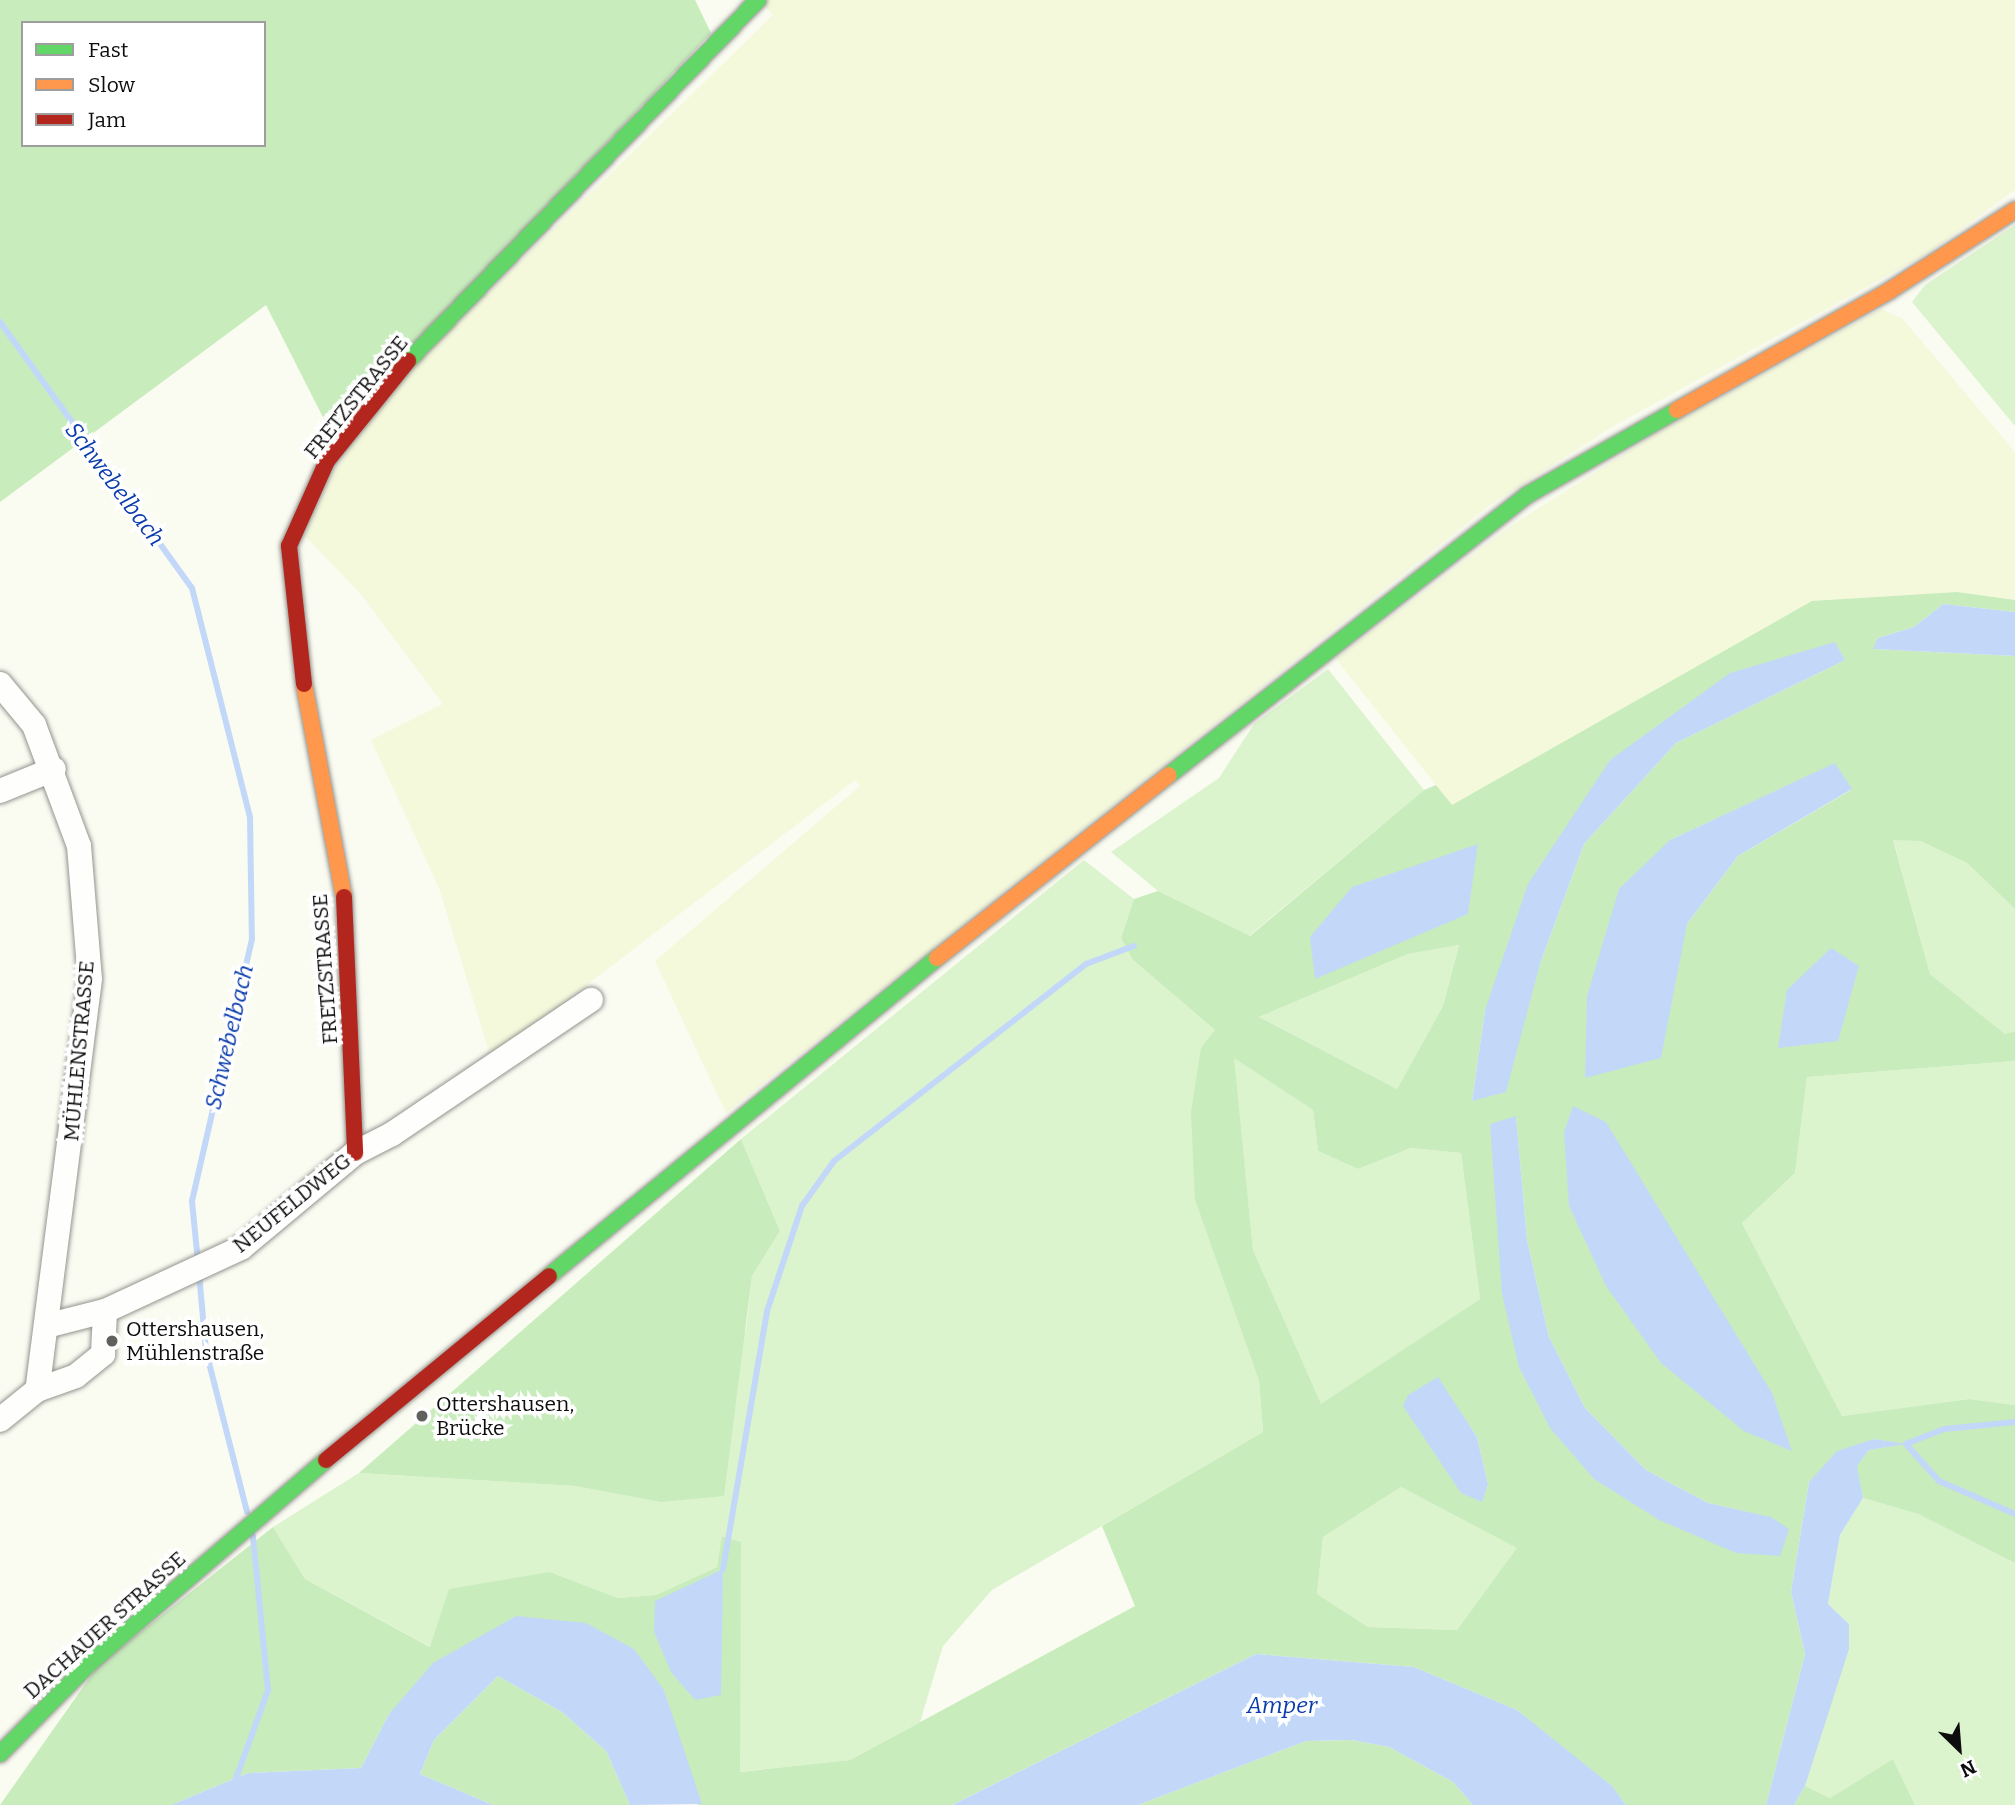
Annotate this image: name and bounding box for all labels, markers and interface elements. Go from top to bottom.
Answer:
legend [21,21,266,147]
text: Fast [88,37,128,63]
text: Slow [88,72,135,98]
text: Jam [88,107,126,133]
street label: FRETZSTRASSE [299,330,413,464]
water label: Schwebelbach [60,417,170,551]
street label: FRETZSTRASSE [307,893,343,1045]
street label: MÜHLENSTRASSE [59,960,99,1142]
water label: Schwebelbach [199,962,259,1112]
street label: NEUFELDWEG [228,1148,356,1258]
place label: Ottershausen, Mühlenstraße [126,1316,264,1366]
marker: Ottershausen, Mühlenstraße [104,1333,120,1349]
place label: Ottershausen, Brücke [436,1391,574,1441]
marker: Ottershausen, Brücke [414,1408,430,1424]
street label: DACHAUER STRASSE [19,1546,191,1704]
water label: Amper [1247,1691,1317,1719]
north arrow [1924,1714,1994,1784]
text: N [1957,1755,1980,1782]

